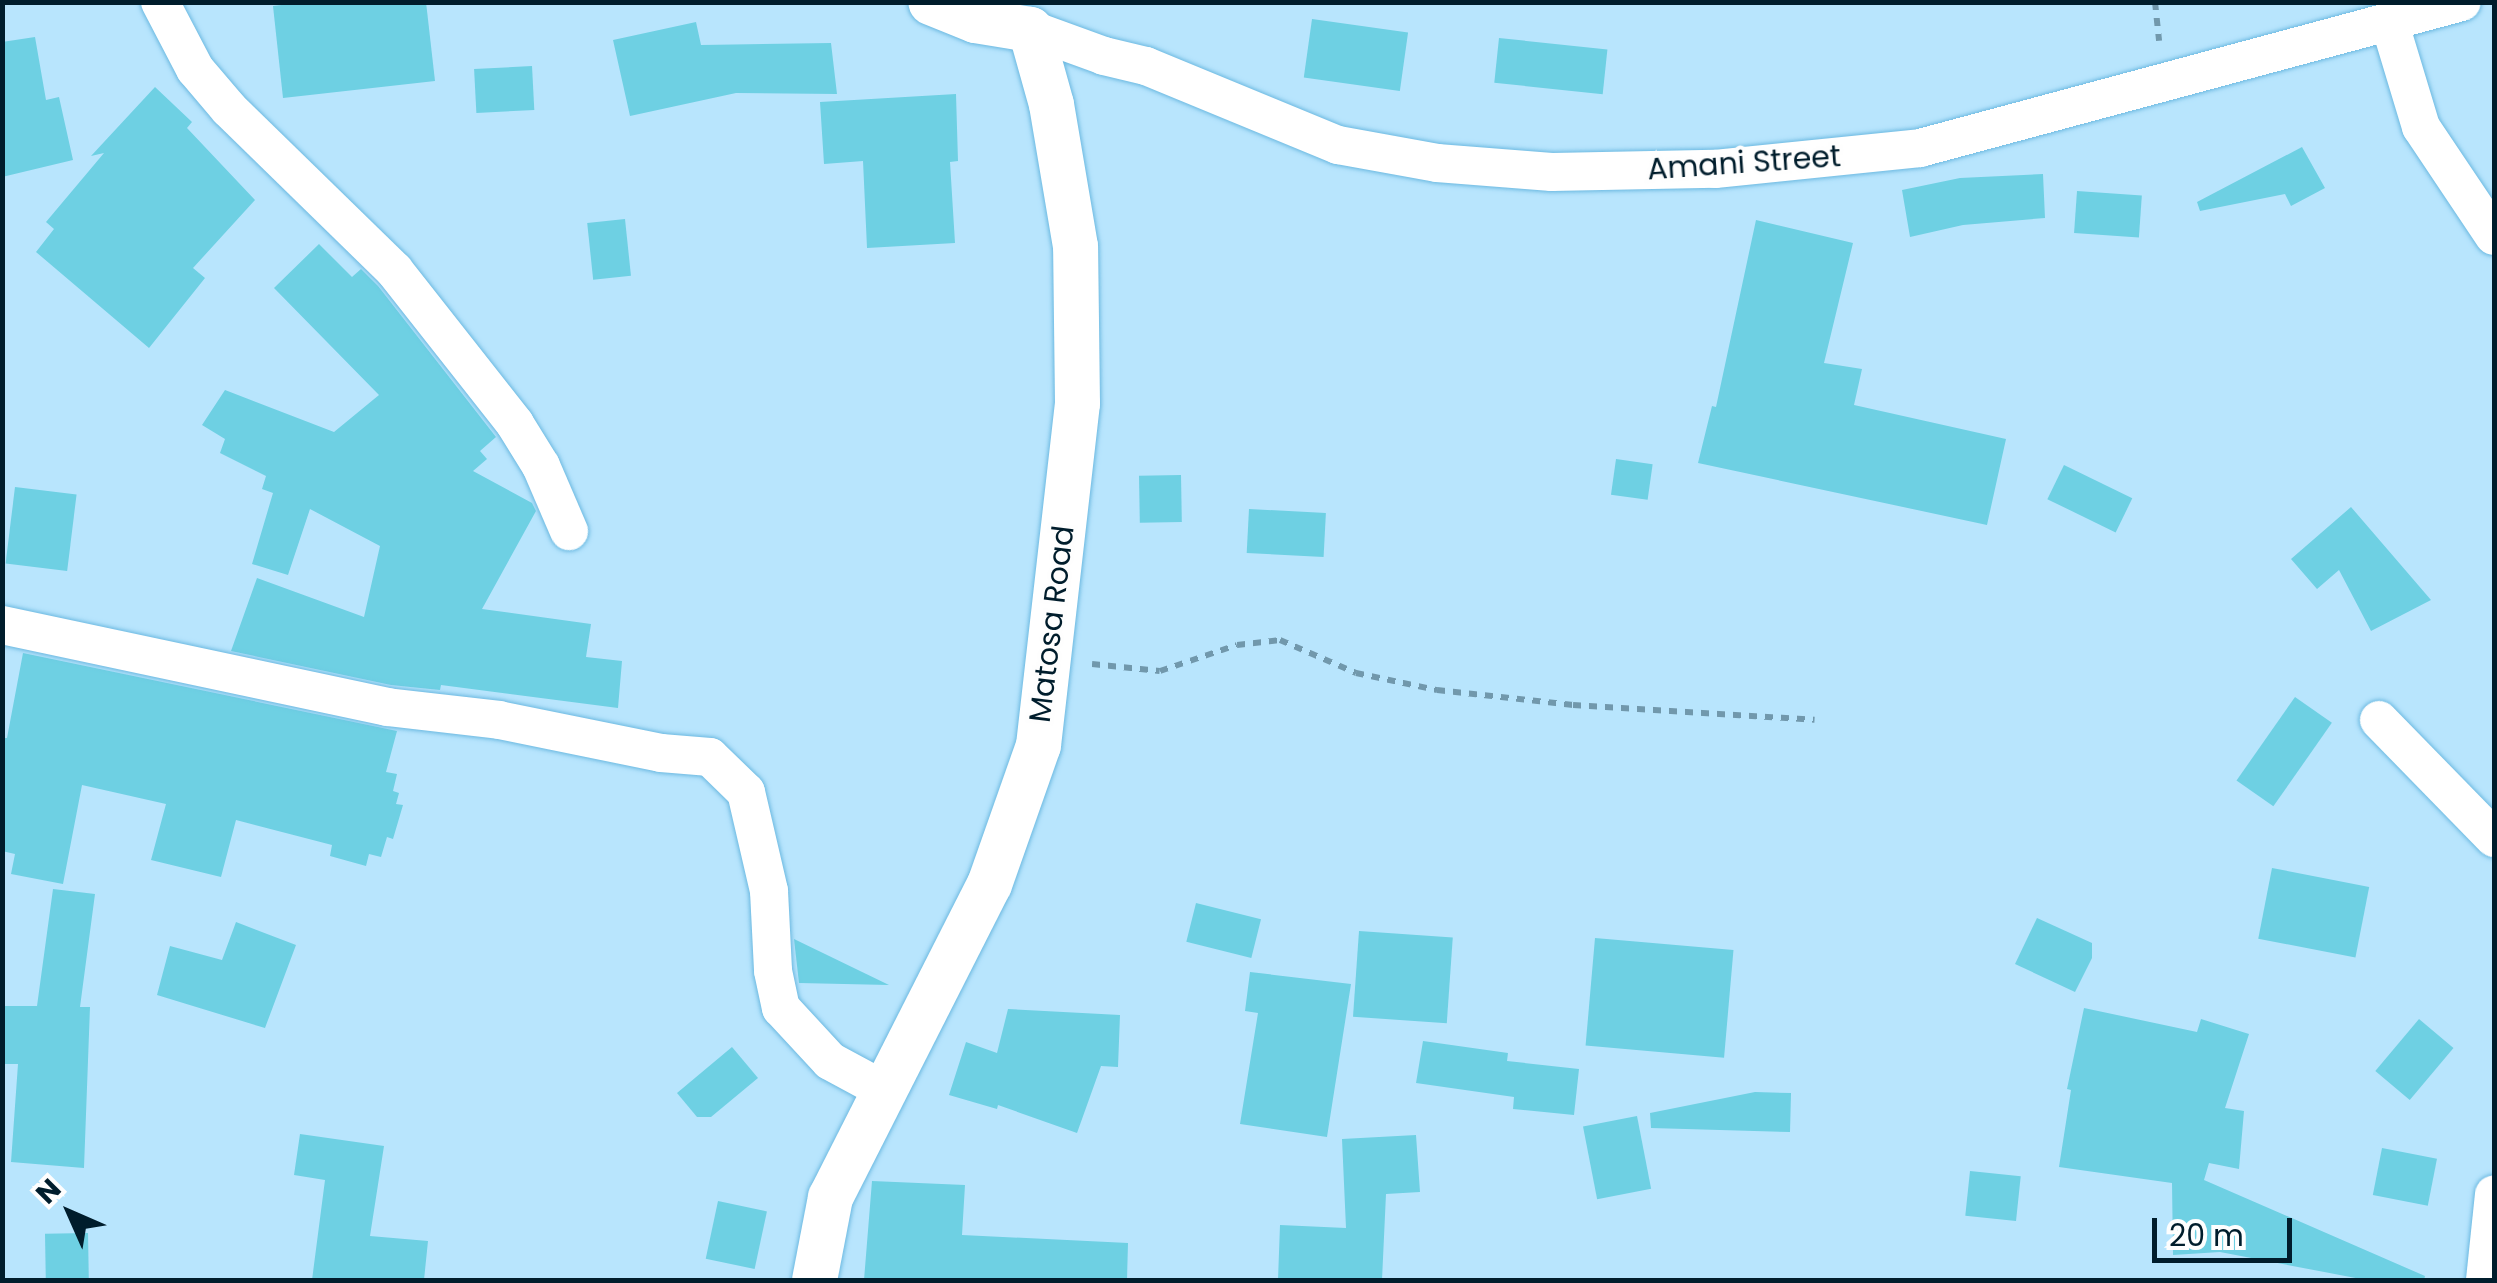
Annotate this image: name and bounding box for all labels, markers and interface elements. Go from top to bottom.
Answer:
street label: Amani Street [1646,138,1842,188]
street label: Matosa Road [1022,523,1082,725]
north arrow [20,1163,120,1263]
text: N [27,1170,70,1213]
scale bar [2157,1198,2297,1260]
text: 20 m [2169,1214,2244,1257]

